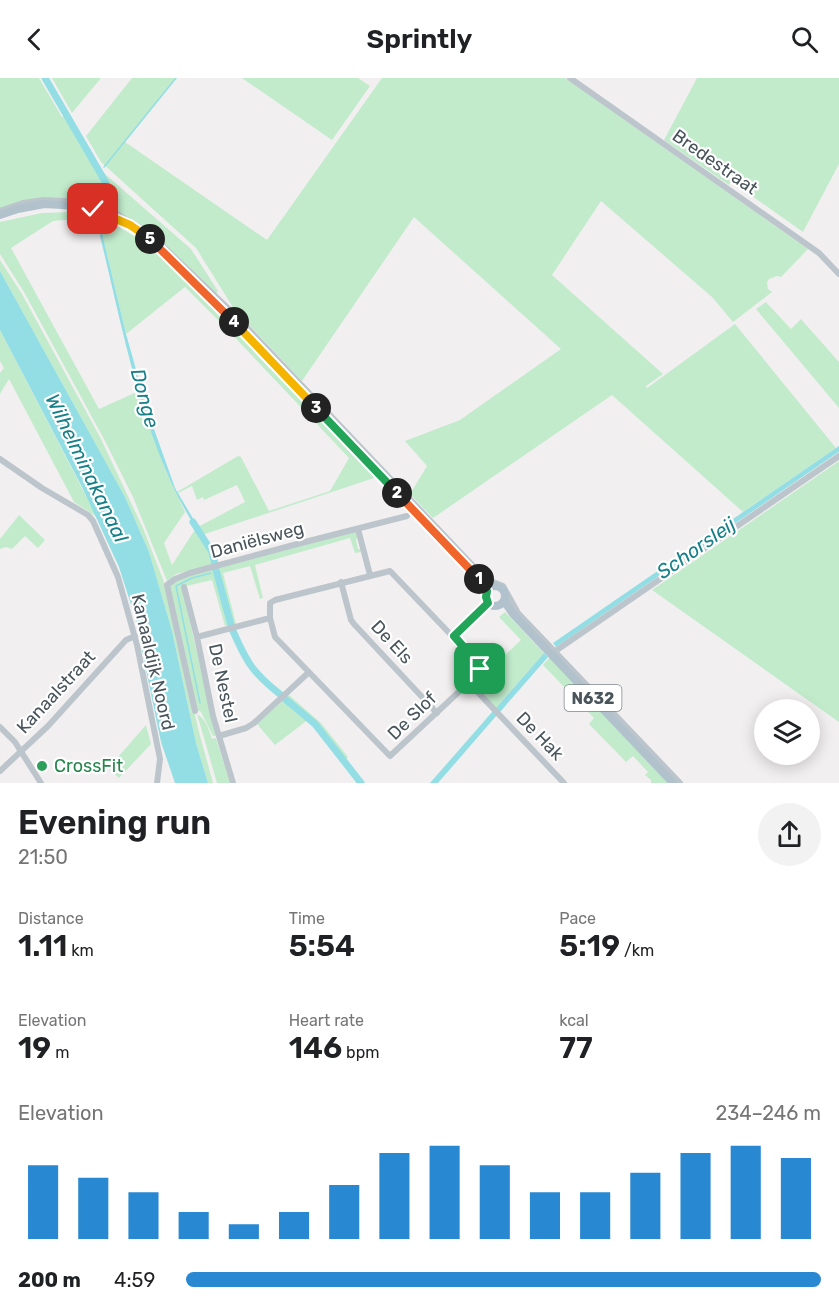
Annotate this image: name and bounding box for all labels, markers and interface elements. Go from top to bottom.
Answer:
icon: back [18,23,51,56]
text: Sprintly [367,23,472,55]
icon: search [788,23,821,56]
street label: Bredestraat [668,125,762,199]
pin [67,183,118,234]
icon: check [76,192,109,225]
pin: 5 [135,224,165,254]
text: 5 [145,229,155,248]
pin: 4 [219,307,249,337]
text: 4 [229,312,239,331]
water label: Donge [126,366,164,430]
water label: Wilhelminakanaal [41,390,134,547]
pin: 3 [301,393,331,423]
text: 3 [311,398,321,417]
pin: 2 [382,478,412,508]
text: 2 [392,483,402,502]
water label: Schorsleij [652,512,741,584]
street label: Daniëlsweg [208,517,306,563]
pin: 1 [464,564,494,594]
text: 1 [475,569,483,588]
street label: Kanaaldijk Noord [127,592,179,732]
street label: De Els [366,616,418,668]
street label: De Nestel [204,642,242,724]
pin [454,643,505,694]
street label: Kanaalstraat [12,646,100,738]
icon: arrive [463,652,496,685]
road number: N632 [564,685,622,711]
street label: De Slof [383,687,441,745]
map controls [754,699,820,765]
button: layers [754,699,820,765]
street label: De Hak [512,707,569,765]
place label: CrossFit [54,755,123,777]
marker: CrossFit [35,759,49,773]
text: Evening run [18,803,211,842]
button: share [758,803,821,866]
text: 21:50 [18,845,68,869]
text: Distance [18,909,84,928]
text: Time [289,909,325,928]
text: Pace [559,909,596,928]
text: 1.11 [18,928,67,964]
text: 5:54 [289,928,355,964]
text: 5:19 [559,928,620,964]
text: km [67,941,94,960]
text: /km [620,941,654,960]
text: Elevation [18,1011,87,1030]
text: Heart rate [289,1011,364,1030]
text: kcal [559,1011,589,1030]
text: 19 [18,1030,51,1066]
text: 146 [289,1030,342,1066]
text: 77 [559,1030,593,1066]
text: m [51,1043,69,1062]
text: bpm [342,1043,379,1062]
text: Elevation [18,1101,104,1125]
text: 234–246 m [715,1101,821,1125]
text: 200 m [18,1268,81,1292]
text: 4:59 [114,1268,155,1292]

